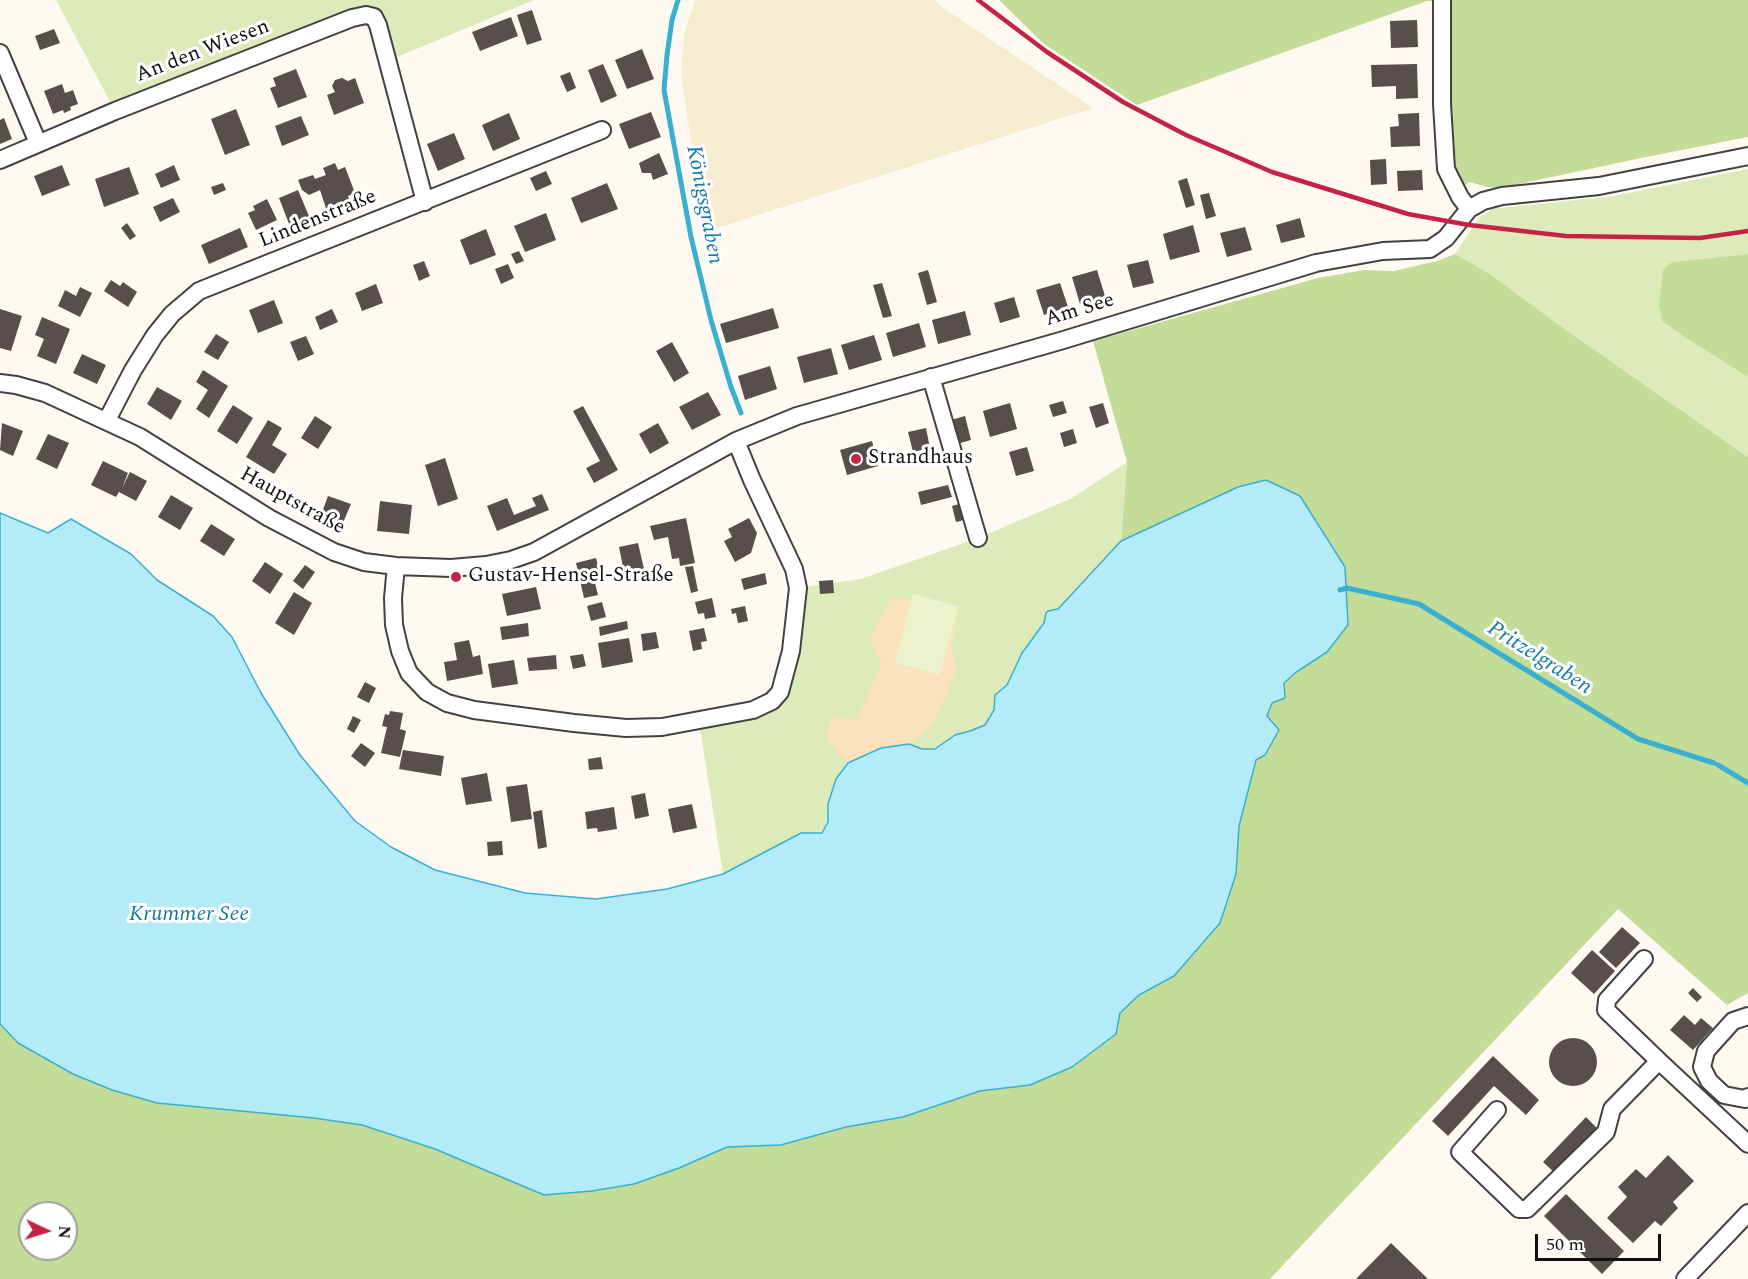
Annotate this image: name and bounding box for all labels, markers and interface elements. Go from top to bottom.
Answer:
street label: An den Wiesen [133,15,273,89]
water label: Königsgraben [679,143,727,267]
street label: Lindenstraße [256,185,380,255]
street label: Am See [1042,289,1118,333]
place label: Strandhaus [868,446,973,472]
marker: Strandhaus [849,452,863,466]
street label: Hauptstraße [235,463,349,541]
place label: Gustav-Hensel-Straße [468,564,674,590]
marker: Gustav-Hensel-Straße [449,570,463,584]
water label: Pritzelgraben [1482,616,1596,702]
water label: Krummer See [129,903,249,929]
north arrow [18,1201,78,1261]
scale bar [1538,1222,1664,1260]
text: N [52,1225,76,1239]
text: 50 m [1546,1231,1584,1258]

